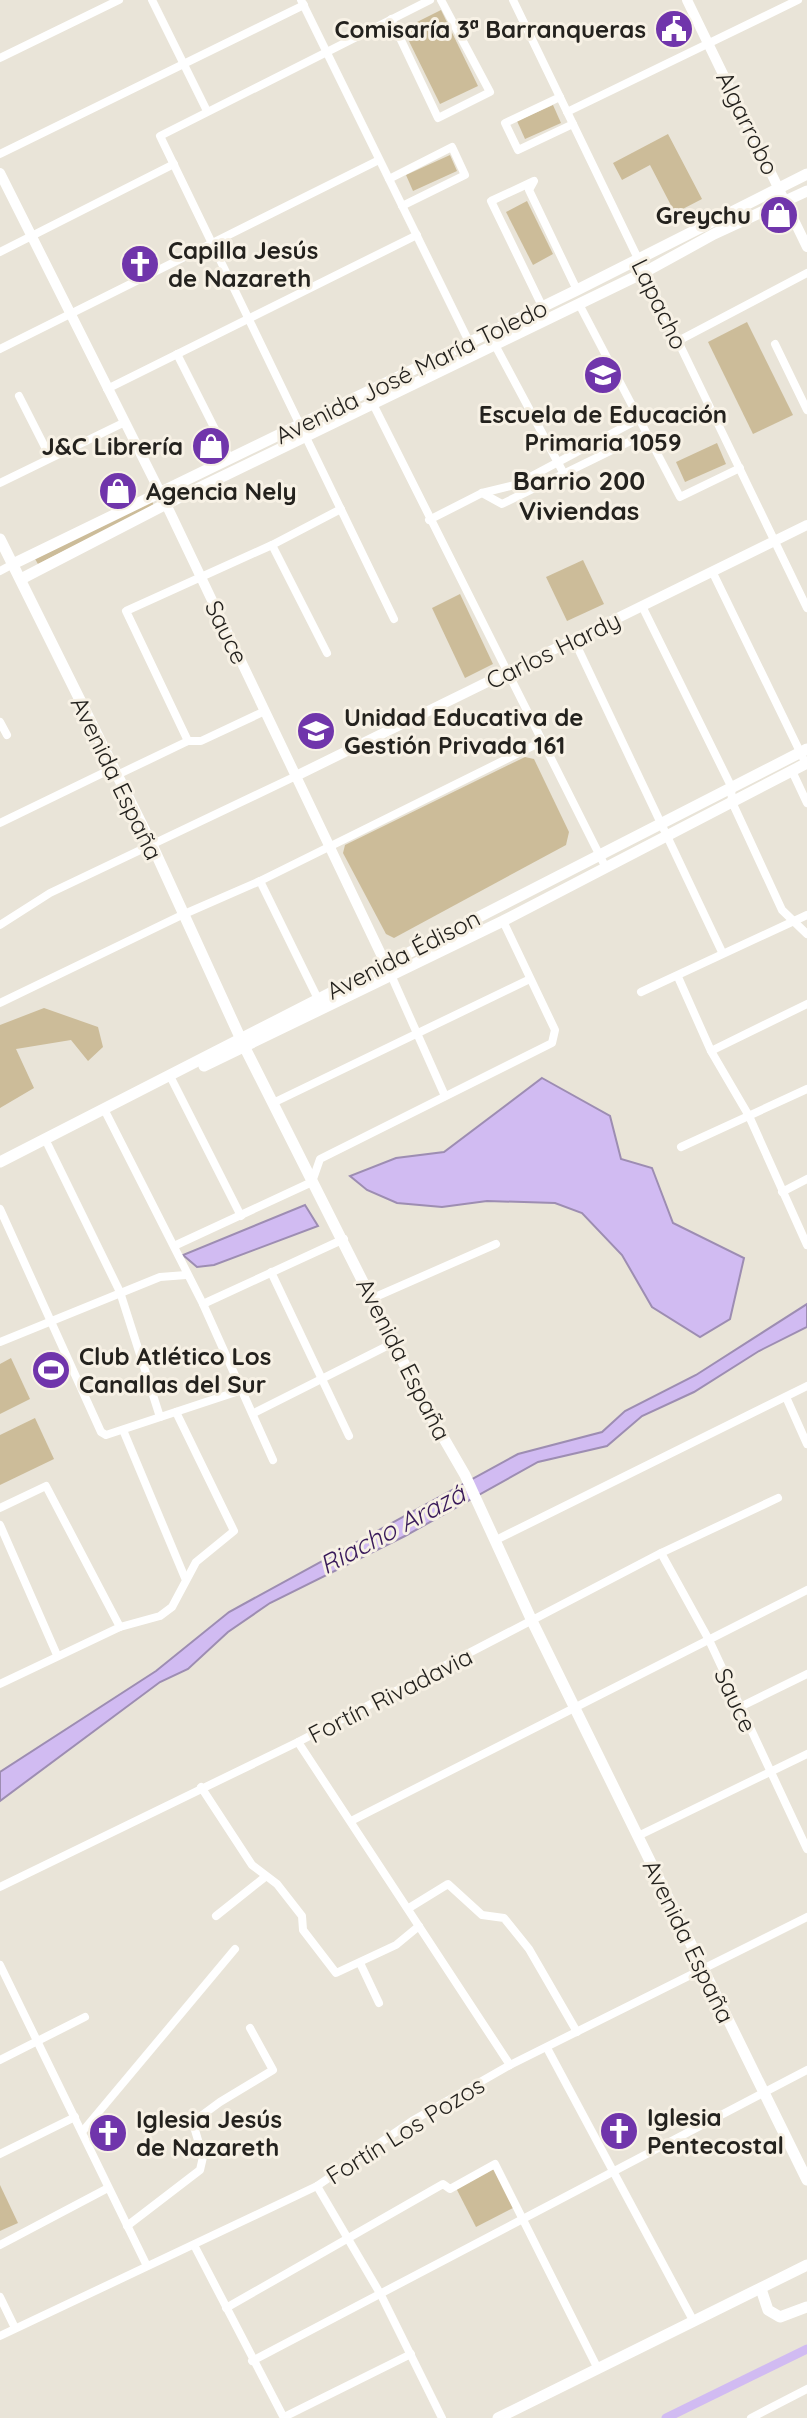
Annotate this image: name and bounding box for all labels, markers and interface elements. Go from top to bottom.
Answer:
public building icon: Comisaría 3ª Barranqueras [653,8,695,50]
place label: Comisaría 3ª Barranqueras [335,14,646,44]
street label: Algarrobo [710,66,786,180]
shop icon: Greychu [758,194,800,236]
place label: Greychu [656,200,751,230]
place label: Capilla Jesús de Nazareth [168,235,318,293]
church icon: Capilla Jesús de Nazareth [119,243,161,285]
street label: Lapacho [625,254,695,354]
street label: Avenida José María Toledo [270,292,552,450]
school or university icon: Escuela de Educación Primaria 1059 [582,354,624,396]
place label: Escuela de Educación Primaria 1059 [479,399,727,457]
shop icon: J&C Librería [190,425,232,467]
place label: J&C Librería [42,431,183,461]
district label: Barrio 200 Viviendas [513,464,645,527]
shop icon: Agencia Nely [97,470,139,512]
place label: Agencia Nely [146,476,297,506]
street label: Sauce [199,595,255,669]
street label: Carlos Hardy [481,605,625,695]
street label: Avenida España [64,691,170,865]
place label: Unidad Educativa de Gestión Privada 161 [344,702,583,760]
school or university icon: Unidad Educativa de Gestión Privada 161 [295,710,337,752]
street label: Avenida Édison [321,902,485,1006]
street label: Avenida España [350,1273,458,1445]
place label: Club Atlético Los Canallas del Sur [79,1341,271,1399]
sports icon: Club Atlético Los Canallas del Sur [30,1349,72,1391]
water label: Riacho Arazá [314,1476,472,1581]
street label: Fortín Rivadavia [303,1641,477,1749]
street label: Sauce [708,1663,764,1737]
street label: Avenida España [636,1854,742,2028]
street label: Fortín Los Pozos [320,2069,490,2191]
place label: Iglesia Pentecostal [647,2102,784,2160]
place label: Iglesia Jesús de Nazareth [136,2104,282,2162]
church icon: Iglesia Pentecostal [598,2110,640,2152]
church icon: Iglesia Jesús de Nazareth [87,2112,129,2154]

